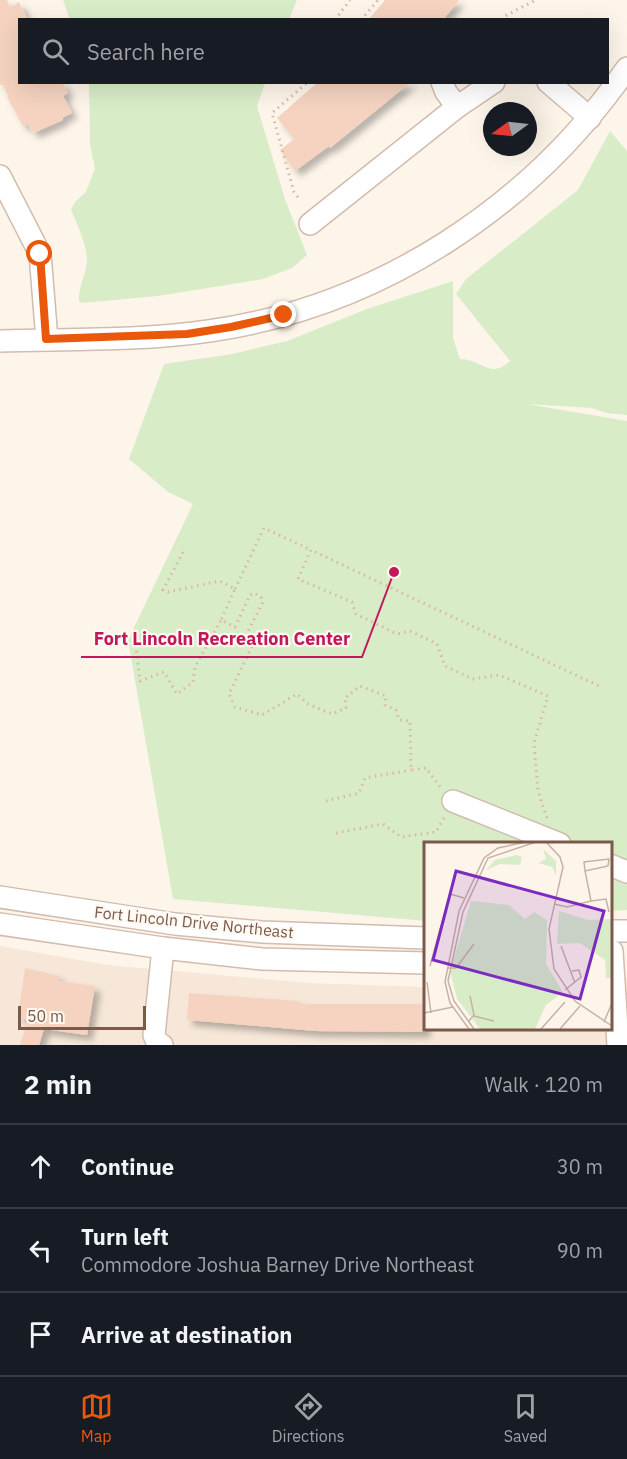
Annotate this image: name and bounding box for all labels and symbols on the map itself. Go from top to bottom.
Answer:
north arrow [483,102,537,156]
route start [26,240,52,266]
route end [270,301,296,327]
callout: Fort Lincoln Recreation Center [81,621,362,657]
text: Fort Lincoln Recreation Center [94,627,350,650]
inset map [424,842,612,1030]
street label: Fort Lincoln Drive Northeast [93,902,295,942]
scale bar [18,1003,146,1030]

